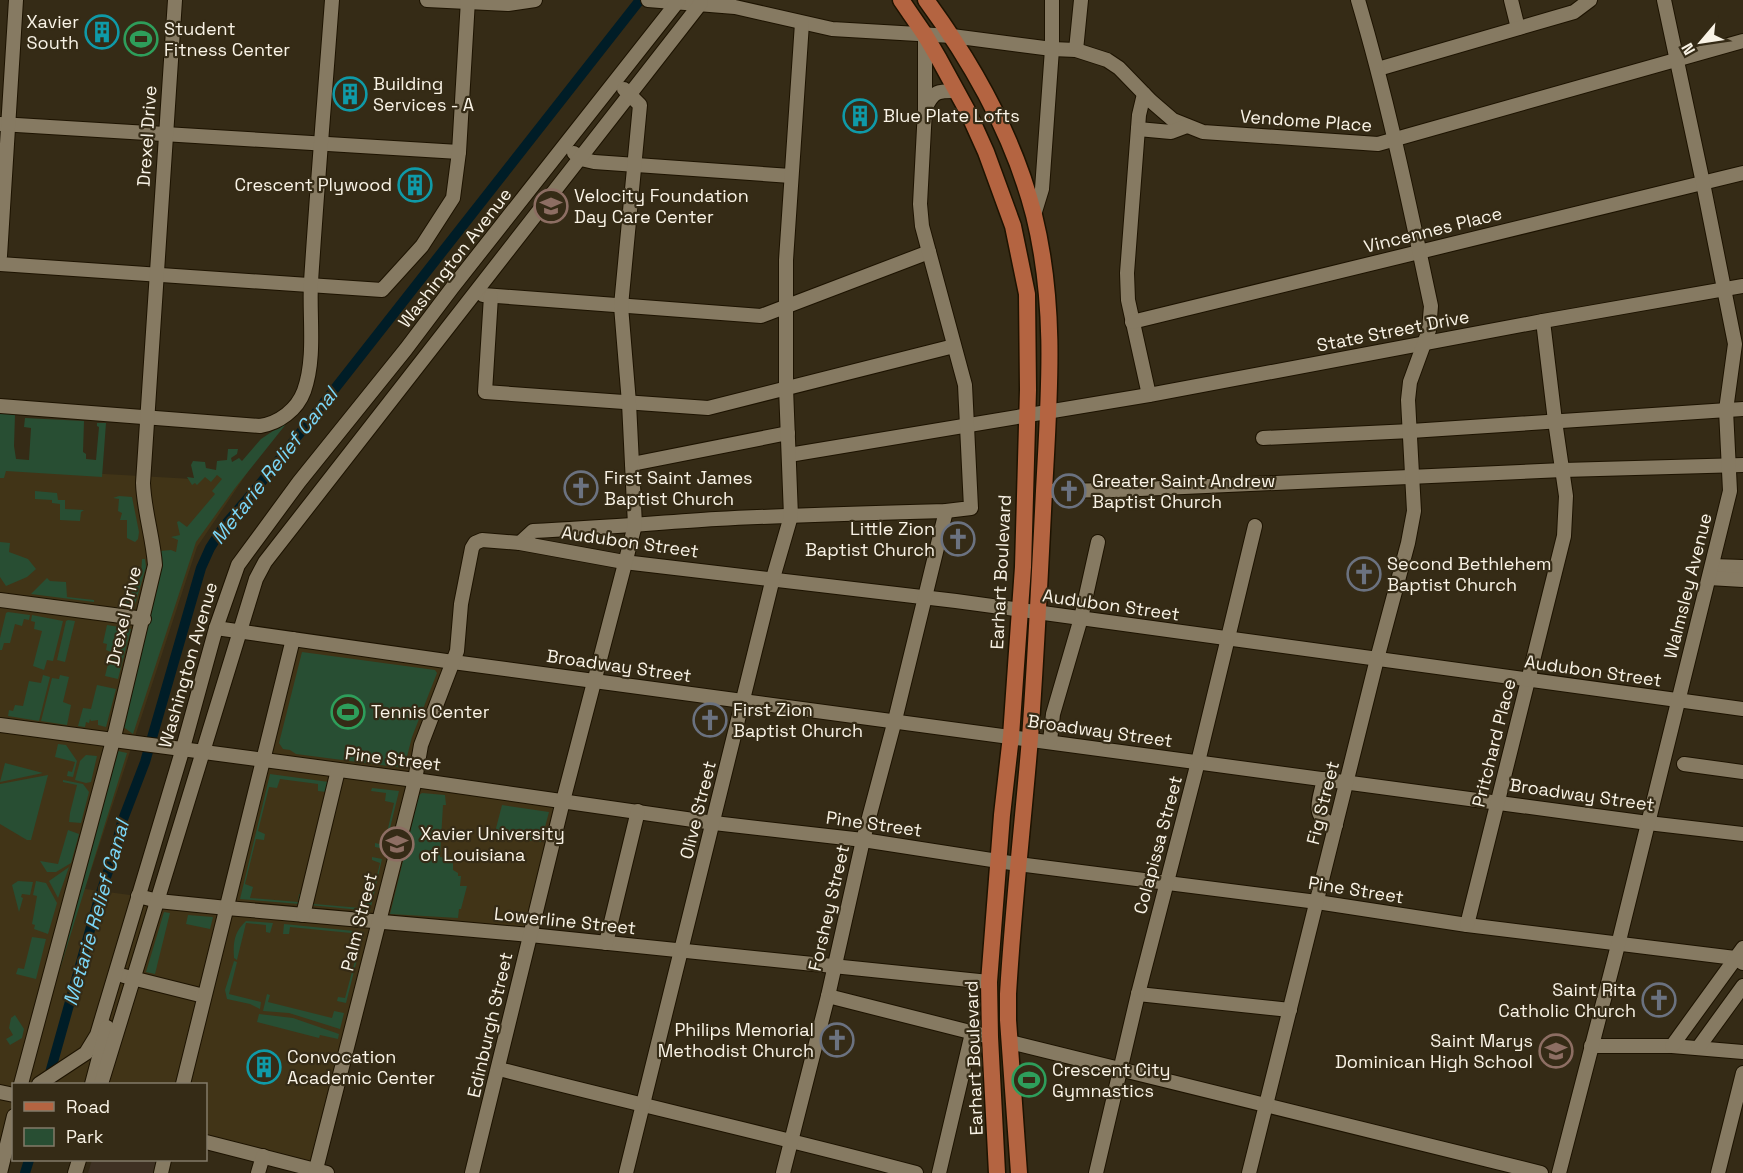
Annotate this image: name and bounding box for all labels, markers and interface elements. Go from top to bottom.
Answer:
place label: Xavier South [26,10,79,54]
north arrow [1671,12,1731,72]
building icon: Xavier South [84,14,120,50]
place label: Student Fitness Center [164,17,290,61]
sports icon: Student Fitness Center [123,21,159,57]
text: N [1677,39,1700,59]
place label: Building Services - A [373,72,474,116]
building icon: Building Services - A [332,76,368,112]
street label: Drexel Drive [131,85,162,187]
building icon: Blue Plate Lofts [842,98,878,134]
place label: Blue Plate Lofts [883,104,1020,127]
street label: Vendome Place [1239,104,1373,137]
building icon: Crescent Plywood [397,167,433,203]
place label: Crescent Plywood [234,173,392,196]
street label: Washington Avenue [393,183,516,332]
place label: Velocity Foundation Day Care Center [574,184,749,228]
school or university icon: Velocity Foundation Day Care Center [533,188,569,224]
street label: Vincennes Place [1361,201,1504,258]
street label: State Street Drive [1315,304,1471,357]
water label: Metarie Relief Canal [205,381,344,549]
place label: First Saint James Baptist Church [604,466,753,510]
place label: Greater Saint Andrew Baptist Church [1092,469,1275,513]
church icon: First Saint James Baptist Church [563,470,599,506]
church icon: Greater Saint Andrew Baptist Church [1051,473,1087,509]
street label: Earhart Boulevard [985,494,1016,650]
street label: Walmsley Avenue [1658,511,1717,661]
place label: Little Zion Baptist Church [805,517,935,561]
street label: Audubon Street [560,520,700,563]
church icon: Little Zion Baptist Church [940,521,976,557]
place label: Second Bethlehem Baptist Church [1387,552,1552,596]
church icon: Second Bethlehem Baptist Church [1346,556,1382,592]
street label: Drexel Drive [101,564,146,668]
street label: Washington Avenue [153,579,222,750]
street label: Audubon Street [1041,583,1181,626]
street label: Broadway Street [545,644,693,687]
street label: Audubon Street [1523,649,1663,692]
street label: Pritchard Place [1466,676,1521,809]
sports icon: Tennis Center [330,694,366,730]
place label: First Zion Baptist Church [733,698,863,742]
place label: Tennis Center [371,700,490,723]
church icon: First Zion Baptist Church [692,702,728,738]
street label: Broadway Street [1026,709,1174,752]
street label: Pine Street [344,741,442,776]
street label: Olive Street [674,758,721,861]
street label: Fig Street [1301,759,1344,847]
street label: Colapissa Street [1128,773,1187,917]
street label: Broadway Street [1508,773,1656,816]
street label: Pine Street [825,805,923,842]
water label: Metarie Relief Canal [57,815,135,1009]
place label: Xavier University of Louisiana [420,822,565,866]
school or university icon: Xavier University of Louisiana [379,826,415,862]
street label: Forshey Street [803,842,854,973]
street label: Palm Street [335,870,382,973]
street label: Pine Street [1307,871,1406,908]
street label: Lowerline Street [493,902,637,939]
street label: Edinburgh Street [462,950,517,1100]
place label: Saint Rita Catholic Church [1498,978,1636,1022]
street label: Earhart Boulevard [959,980,988,1136]
church icon: Saint Rita Catholic Church [1641,982,1677,1018]
place label: Philips Memorial Methodist Church [658,1018,814,1062]
church icon: Philips Memorial Methodist Church [819,1022,855,1058]
place label: Saint Marys Dominican High School [1335,1029,1533,1073]
school or university icon: Saint Marys Dominican High School [1538,1033,1574,1069]
place label: Convocation Academic Center [287,1045,435,1089]
building icon: Convocation Academic Center [246,1049,282,1085]
place label: Crescent City Gymnastics [1052,1058,1171,1102]
sports icon: Crescent City Gymnastics [1011,1062,1047,1098]
legend [12,1083,207,1161]
text: Road [66,1095,110,1118]
text: Park [66,1125,104,1148]

